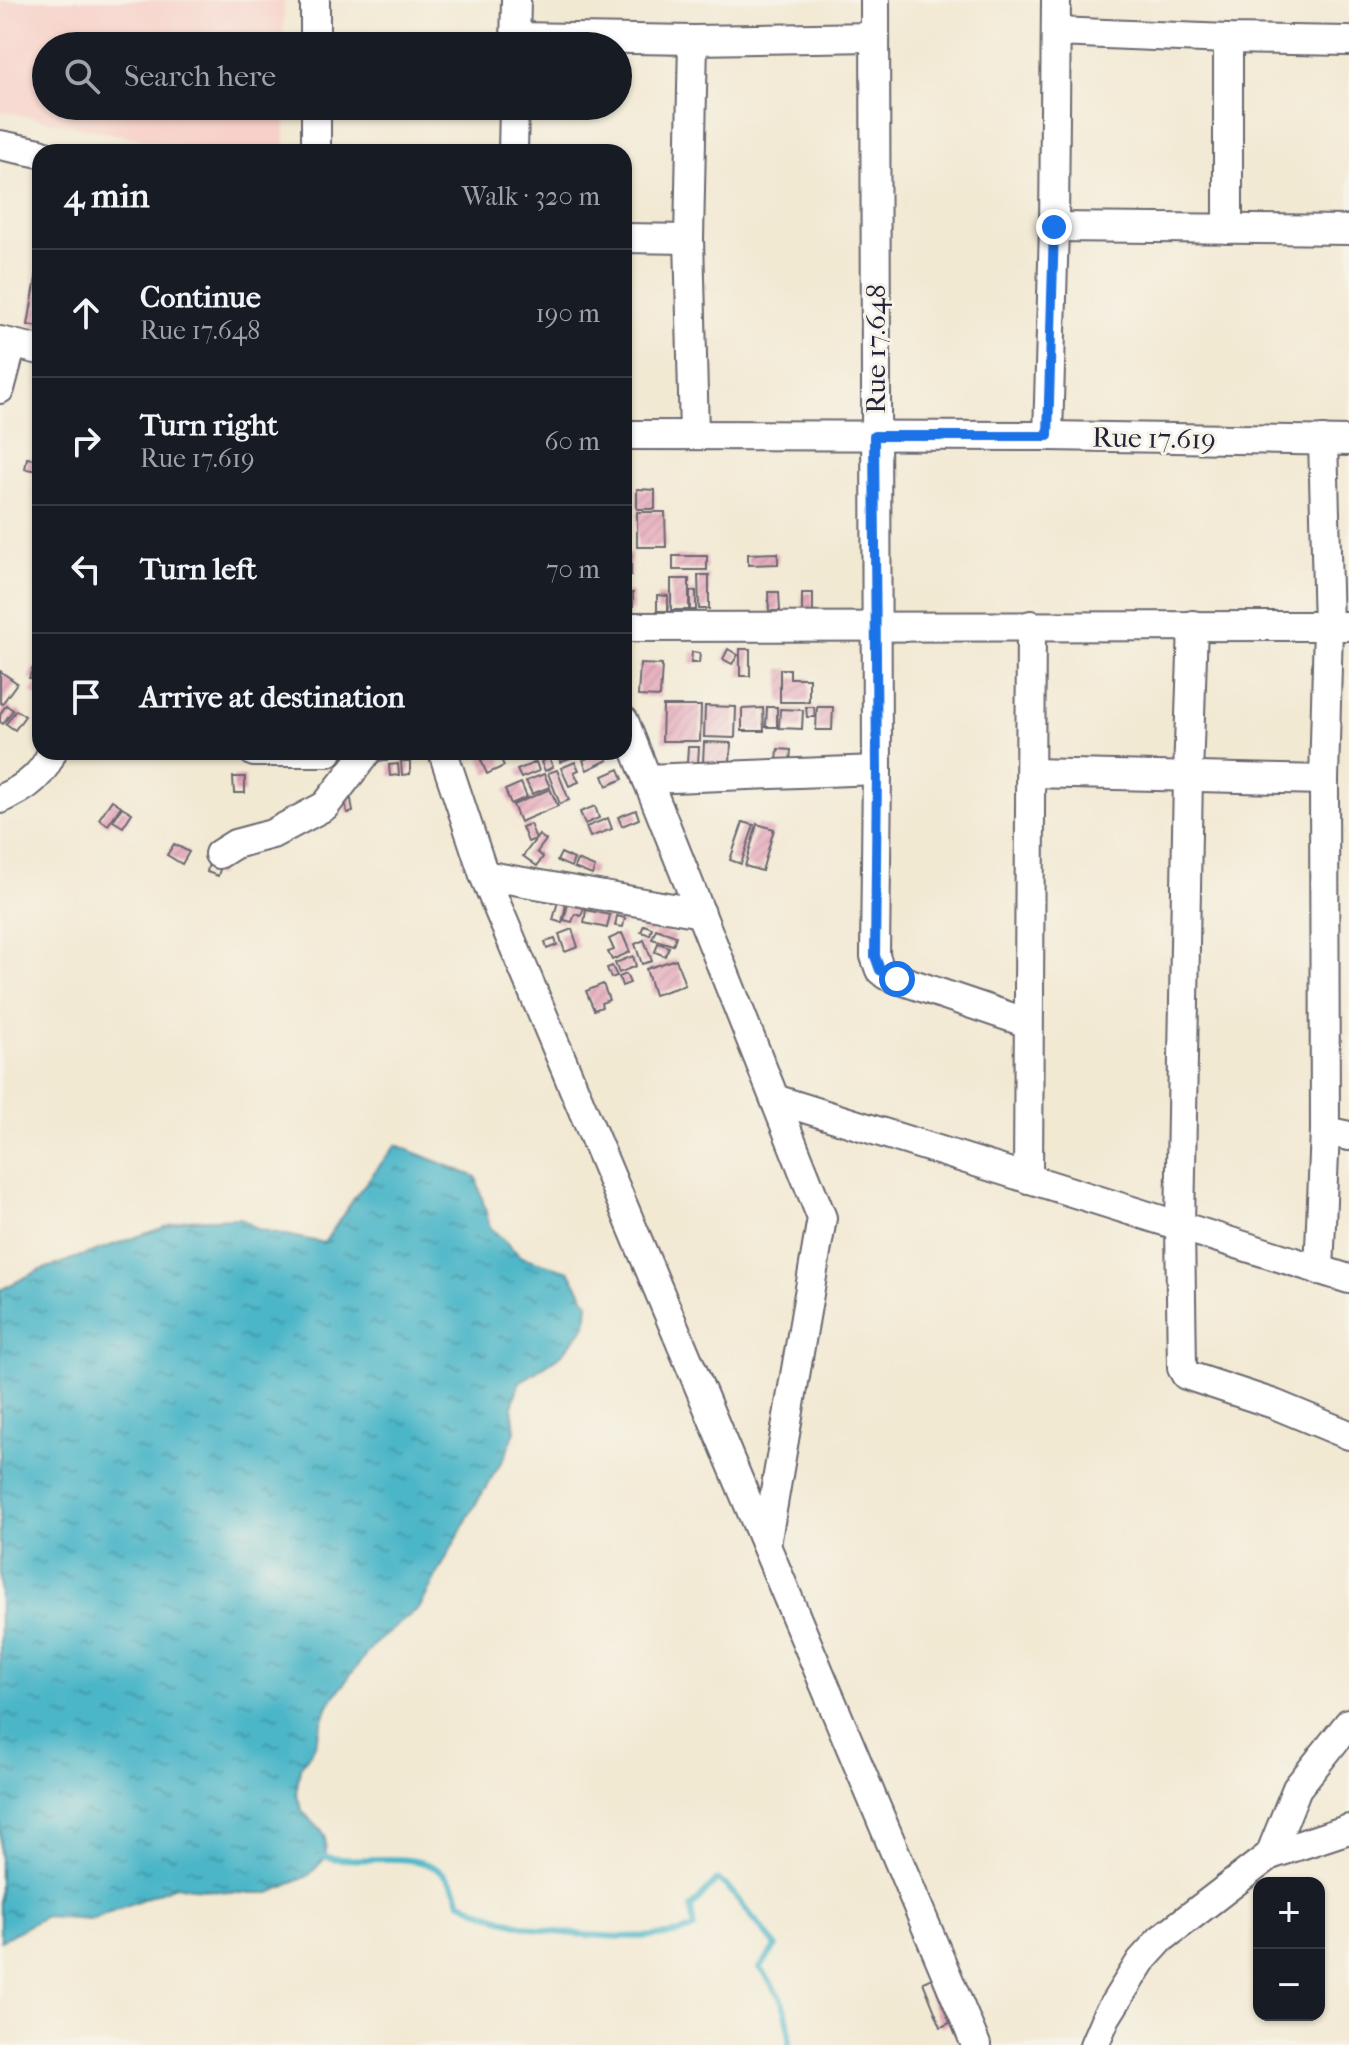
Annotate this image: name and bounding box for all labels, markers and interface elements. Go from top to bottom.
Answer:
search box [32,32,632,120]
icon: search [60,54,104,98]
text: Search here [124,59,276,94]
text: 4 min [64,176,149,216]
text: Walk · 320 m [462,181,600,212]
route end [1036,209,1072,245]
text: Continue [140,280,261,315]
street label: Rue 17.648 [859,284,892,414]
icon: ahead [64,291,108,335]
text: 190 m [536,298,600,329]
text: Rue 17.648 [140,315,260,346]
text: Turn right [140,408,278,443]
icon: right [64,419,108,463]
street label: Rue 17.619 [1092,420,1216,456]
text: 60 m [544,426,600,457]
text: Rue 17.619 [140,443,255,474]
icon: left [64,547,108,591]
text: Turn left [140,552,257,587]
text: 70 m [546,554,600,585]
icon: arrive [64,675,108,719]
text: Arrive at destination [140,680,405,715]
route start [879,961,915,997]
map controls [1253,1877,1325,2021]
button: + [1253,1877,1325,1949]
button: − [1253,1949,1325,2021]

